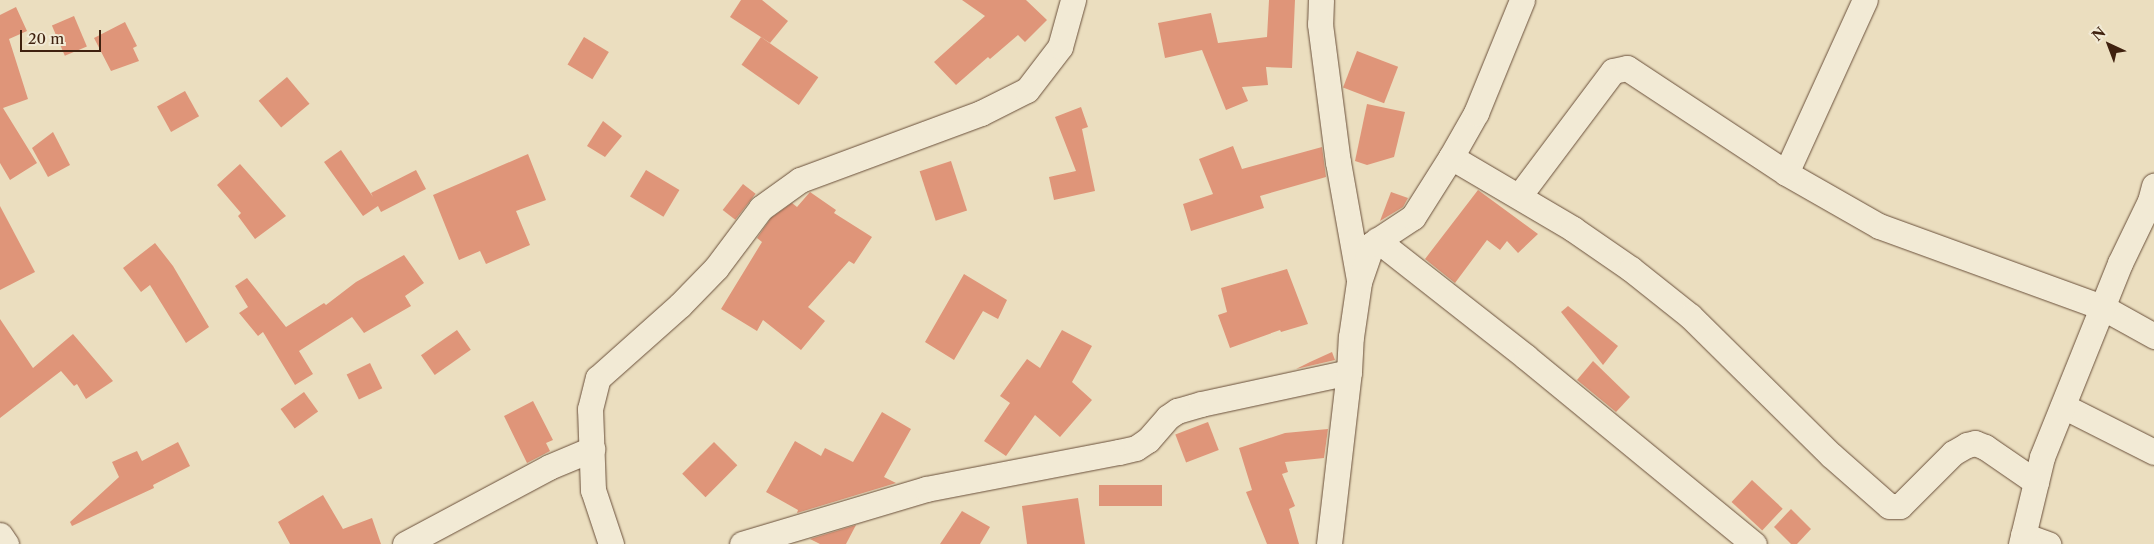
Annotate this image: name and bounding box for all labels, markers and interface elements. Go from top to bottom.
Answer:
scale bar [22,20,104,52]
north arrow [2084,20,2134,70]
text: N [2088,23,2109,45]
text: 20 m [28,29,64,48]

